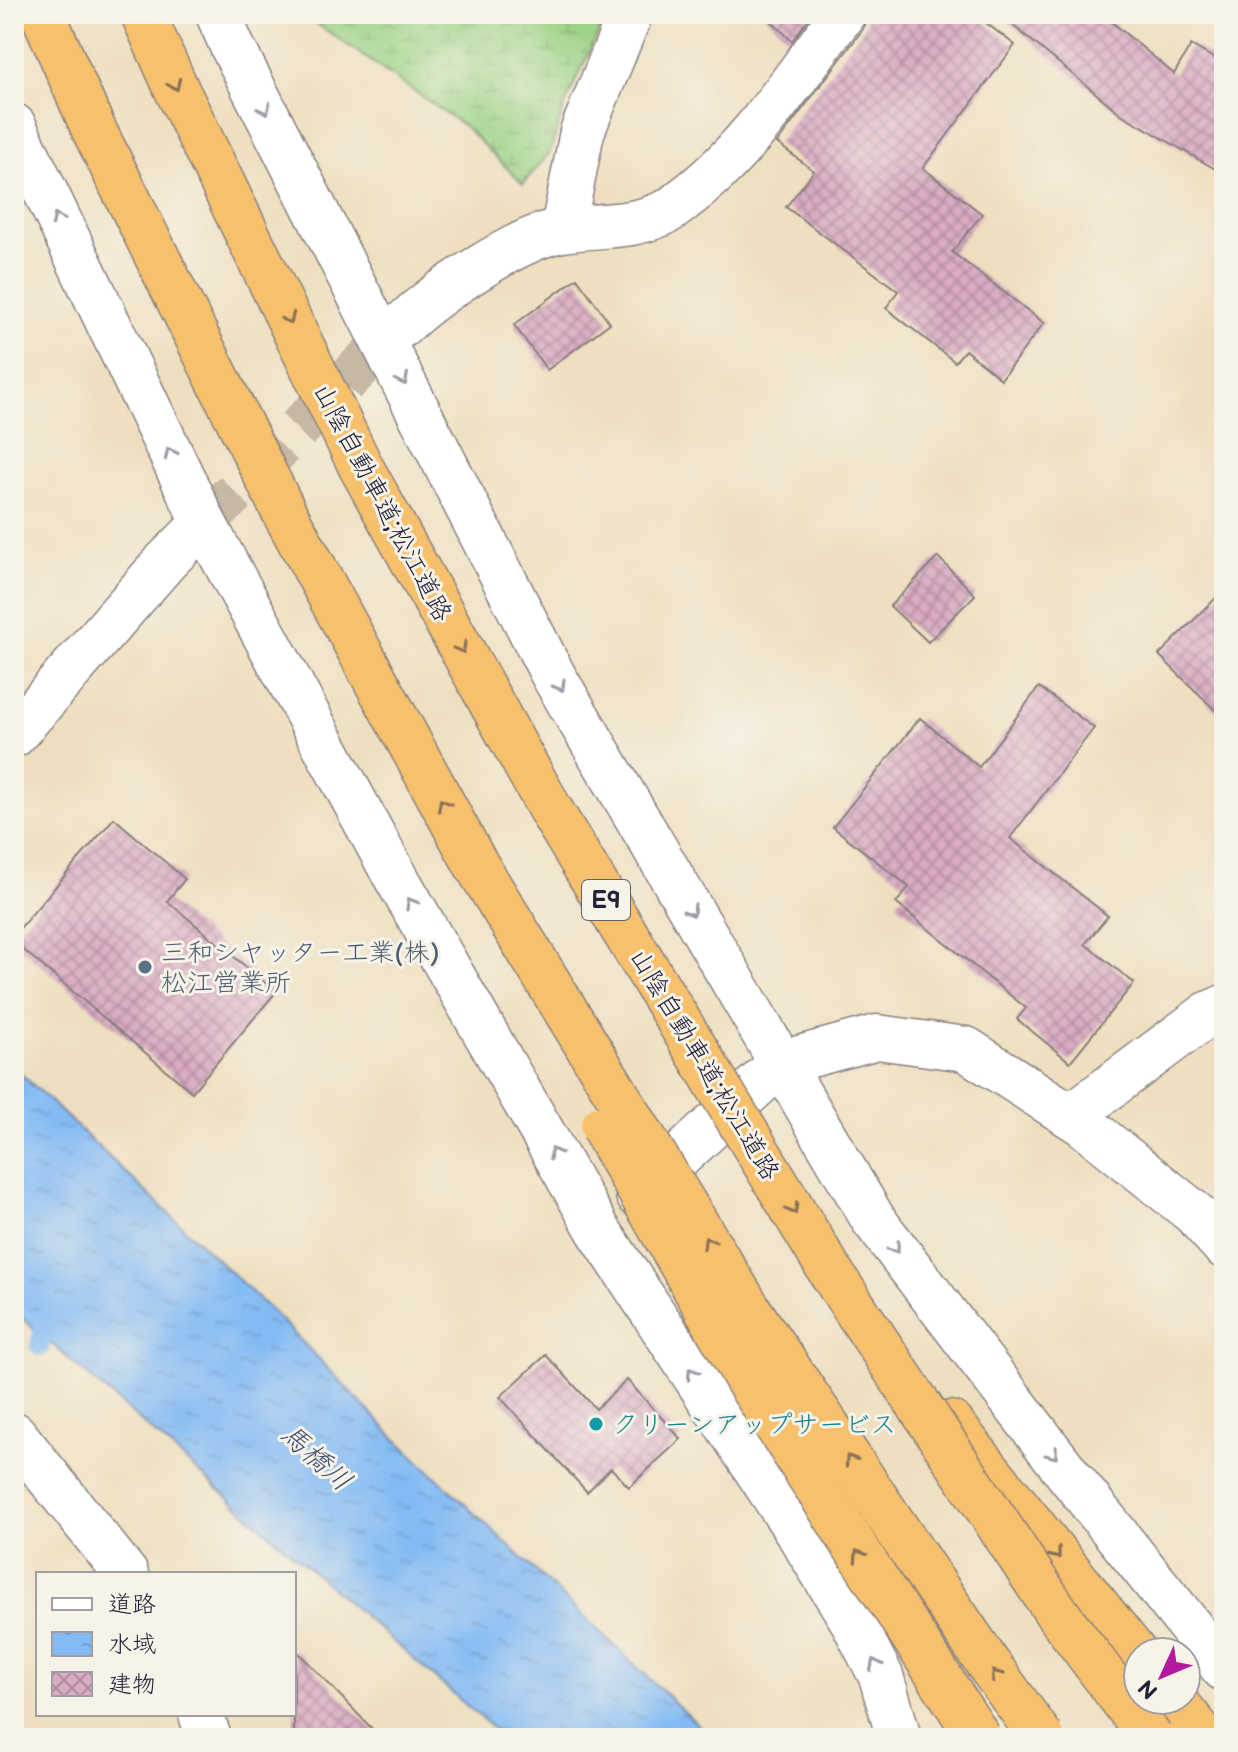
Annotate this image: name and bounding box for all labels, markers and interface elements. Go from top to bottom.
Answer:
one-way arrow [165,77,181,92]
one-way arrow [255,101,270,116]
one-way arrow [51,213,67,227]
one-way arrow [279,311,294,326]
one-way arrow [393,372,408,387]
street label: 山陰自動車道;松江道路 [306,378,458,627]
one-way arrow [164,447,180,462]
one-way arrow [451,640,467,654]
one-way arrow [550,677,566,692]
one-way arrow [438,797,453,812]
road number: E9 [582,880,630,920]
one-way arrow [405,897,421,912]
one-way arrow [681,902,697,917]
place label: 三和シヤッター工業(株) 松江営業所 [161,938,440,999]
street label: 山陰自動車道;松江道路 [622,943,785,1186]
marker: 三和シヤッター工業(株) 松江営業所 [136,958,154,976]
one-way arrow [548,1147,564,1162]
one-way arrow [783,1201,798,1215]
one-way arrow [702,1236,717,1251]
one-way arrow [886,1239,900,1254]
one-way arrow [687,1367,702,1381]
place label: クリーンアップサービス [612,1410,896,1441]
marker: クリーンアップサービス [587,1415,605,1433]
water label: 馬橋川 [274,1418,358,1498]
one-way arrow [1044,1446,1058,1460]
one-way arrow [845,1454,860,1468]
one-way arrow [1046,1545,1060,1560]
one-way arrow [854,1550,869,1564]
legend [36,1572,296,1716]
text: 道路 [108,1590,156,1619]
text: 水域 [108,1630,156,1659]
north arrow [1122,1636,1202,1716]
one-way arrow [869,1658,884,1673]
one-way arrow [991,1669,1005,1684]
text: 建物 [108,1670,156,1699]
text: N [1133,1674,1164,1704]

